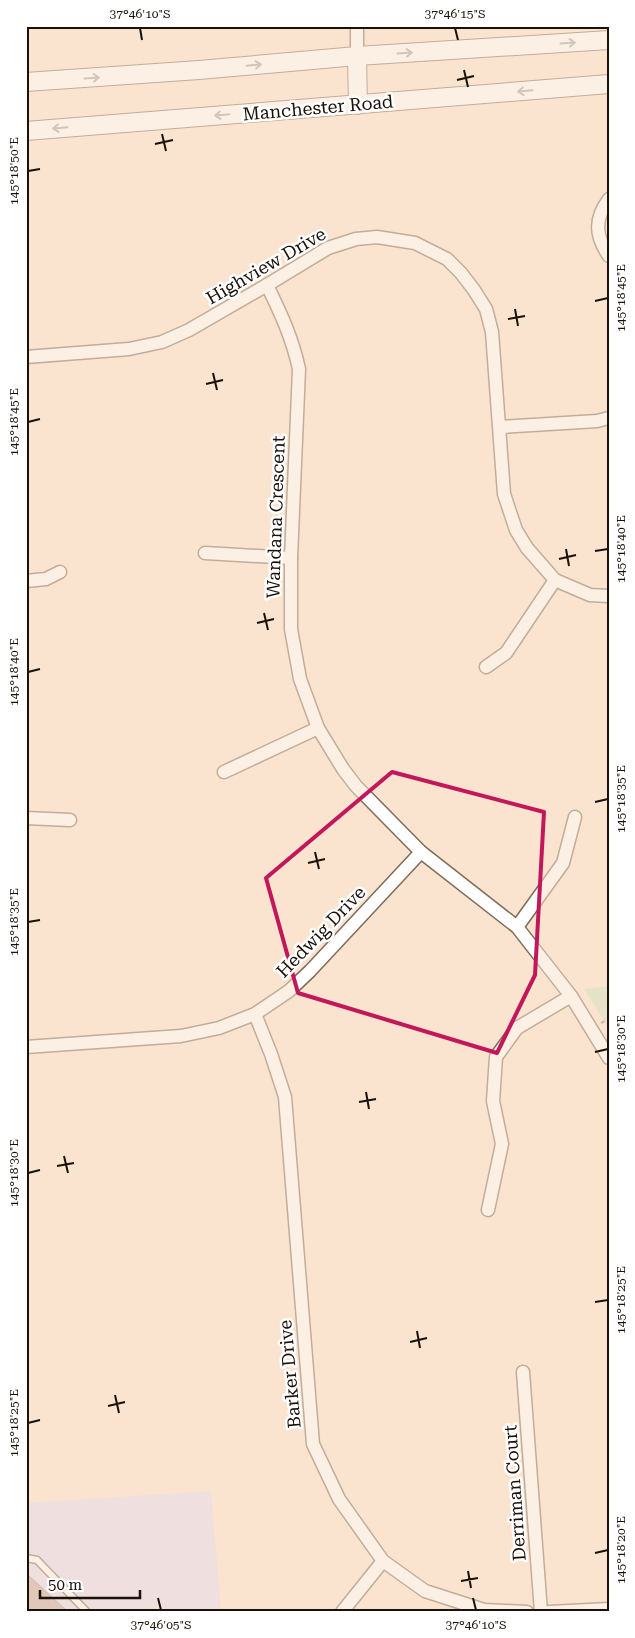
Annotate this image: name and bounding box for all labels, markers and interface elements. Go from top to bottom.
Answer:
text: 37°46'10"S [110,7,170,21]
text: 37°46'15"S [425,7,485,21]
one-way arrow [559,38,575,47]
one-way arrow [397,49,413,58]
one-way arrow [246,60,262,70]
one-way arrow [84,73,100,82]
one-way arrow [518,86,534,96]
street label: Manchester Road [242,90,395,125]
one-way arrow [214,111,230,120]
one-way arrow [52,123,68,133]
text: 145°18'50"E [7,137,21,205]
street label: Highview Drive [202,223,329,308]
text: 145°18'45"E [614,264,628,332]
text: 145°18'45"E [7,388,21,456]
street label: Wandana Crescent [262,435,289,599]
text: 145°18'40"E [614,515,628,583]
text: 145°18'40"E [7,638,21,706]
text: 145°18'35"E [614,765,628,833]
street label: Hedwig Drive [272,882,370,982]
text: 145°18'35"E [7,888,21,956]
text: 145°18'30"E [614,1015,628,1083]
text: 145°18'30"E [7,1139,21,1207]
text: 145°18'25"E [614,1266,628,1334]
street label: Barker Drive [274,1319,305,1429]
text: 145°18'25"E [7,1389,21,1457]
street label: Derriman Court [499,1424,530,1562]
text: 145°18'20"E [614,1516,628,1584]
scale bar [40,1568,140,1600]
text: 50 m [48,1576,83,1594]
text: 37°46'05"S [131,1618,191,1632]
text: 37°46'10"S [446,1618,506,1632]

